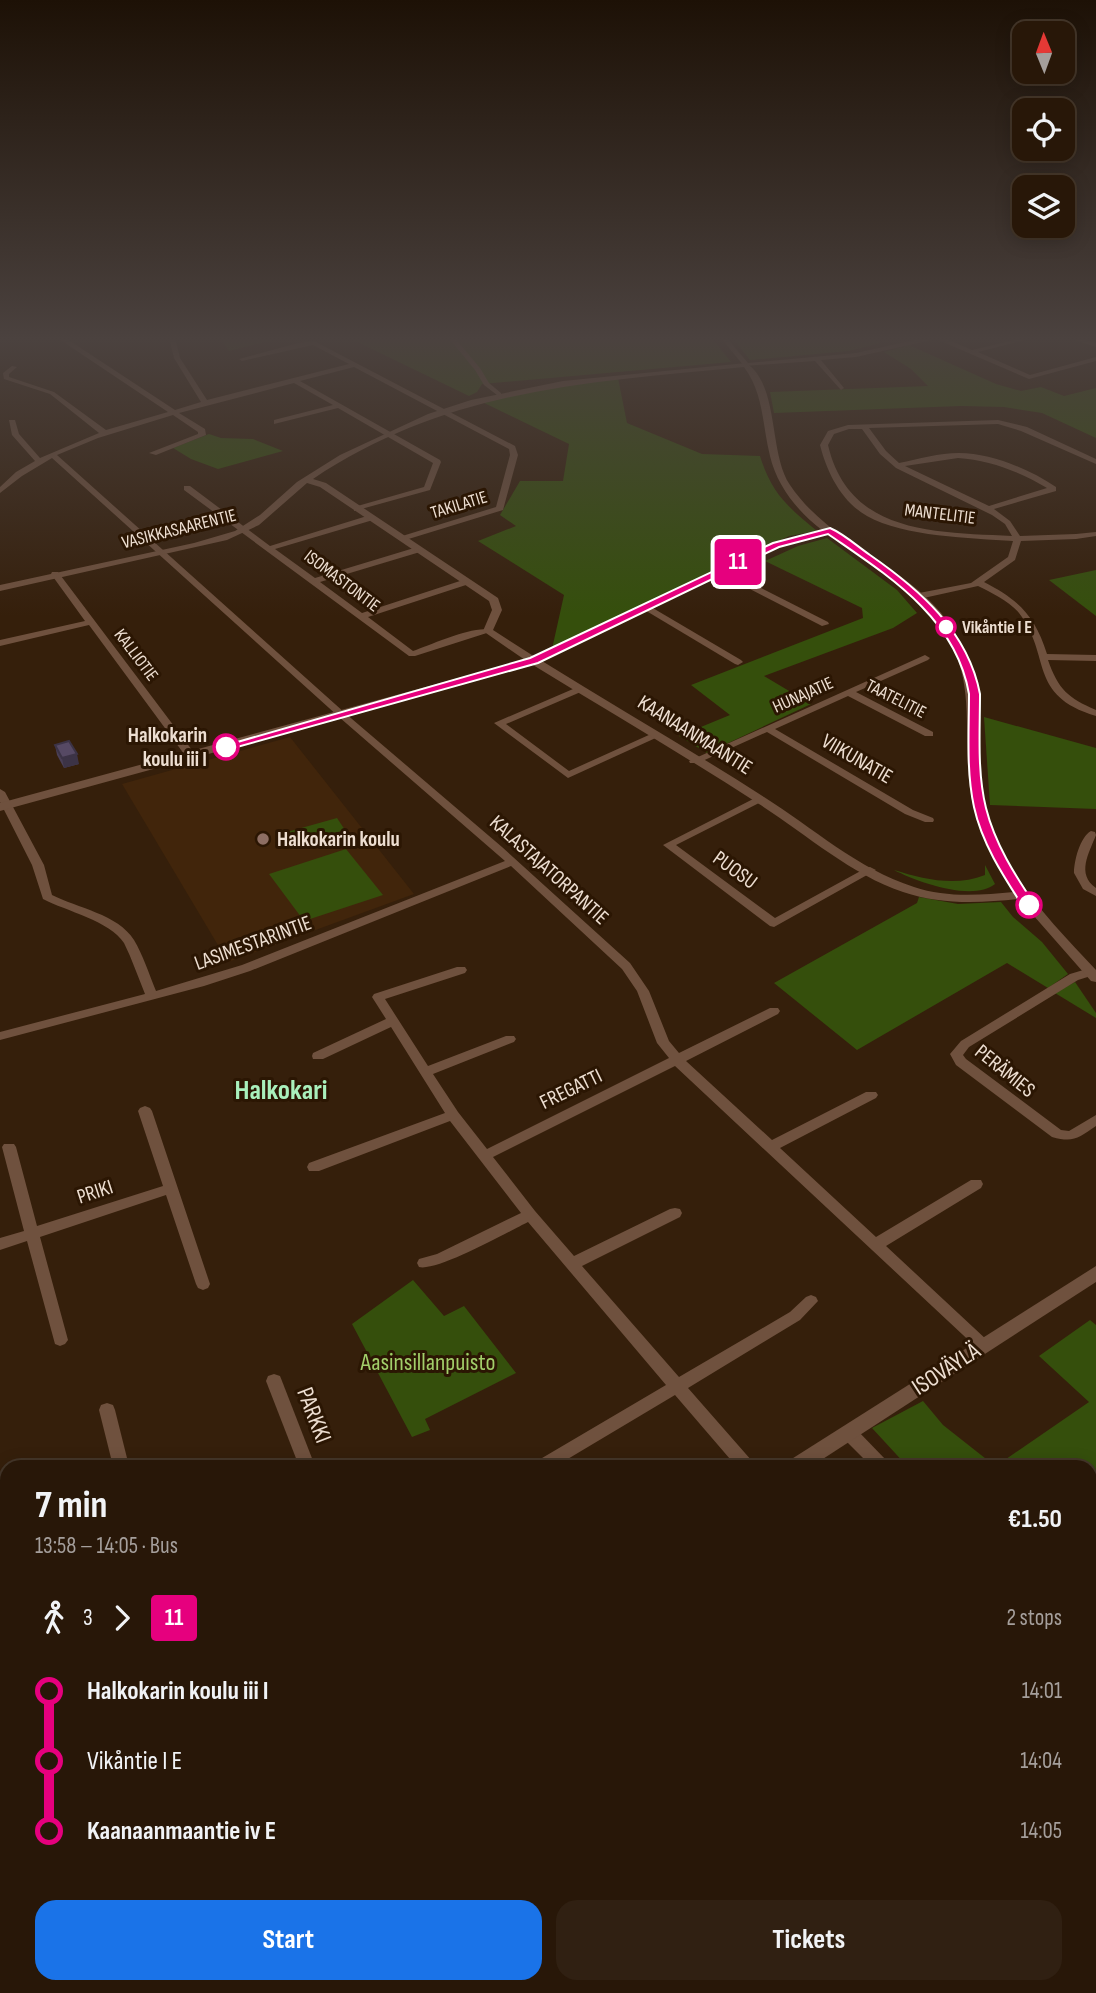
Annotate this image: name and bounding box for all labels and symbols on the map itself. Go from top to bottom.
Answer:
north arrow [1012,21,1074,84]
street label: TAKILATIE [428,486,490,524]
street label: MANTELITIE [904,499,976,529]
street label: VASIKKASAARENTIE [120,505,238,553]
line badge: 11 [706,539,770,585]
street label: ISOMASTONTIE [300,546,384,616]
marker: Vikåntie I E [936,617,956,637]
place label: Vikåntie I E [962,617,1032,638]
street label: KALLIOTIE [110,625,162,685]
street label: HUNAJATIE [769,672,837,718]
street label: TAATELITIE [862,675,930,723]
street label: KAANAANMAANTIE [633,690,757,780]
place label: Halkokarin koulu iii I [128,723,207,772]
street label: VIIKUNATIE [817,729,897,789]
marker: Halkokarin koulu iii I [213,734,239,760]
street label: KALASTAJATORPANTIE [484,810,614,930]
place label: Halkokarin koulu [277,827,400,852]
marker: Halkokarin koulu [255,831,271,847]
street label: PUOSU [708,846,762,894]
unlabelled marker [1016,892,1042,918]
street label: LASIMESTARINTIE [191,910,315,976]
street label: PERÄMIES [970,1039,1040,1103]
street label: FREGATTI [536,1063,606,1115]
district label: Halkokari [234,1074,328,1107]
street label: PRIKI [74,1174,116,1210]
street label: ISOVÄYLÄ [906,1336,986,1402]
park label: Aasinsillanpuisto [360,1348,495,1377]
street label: PARKKI [290,1383,338,1447]

